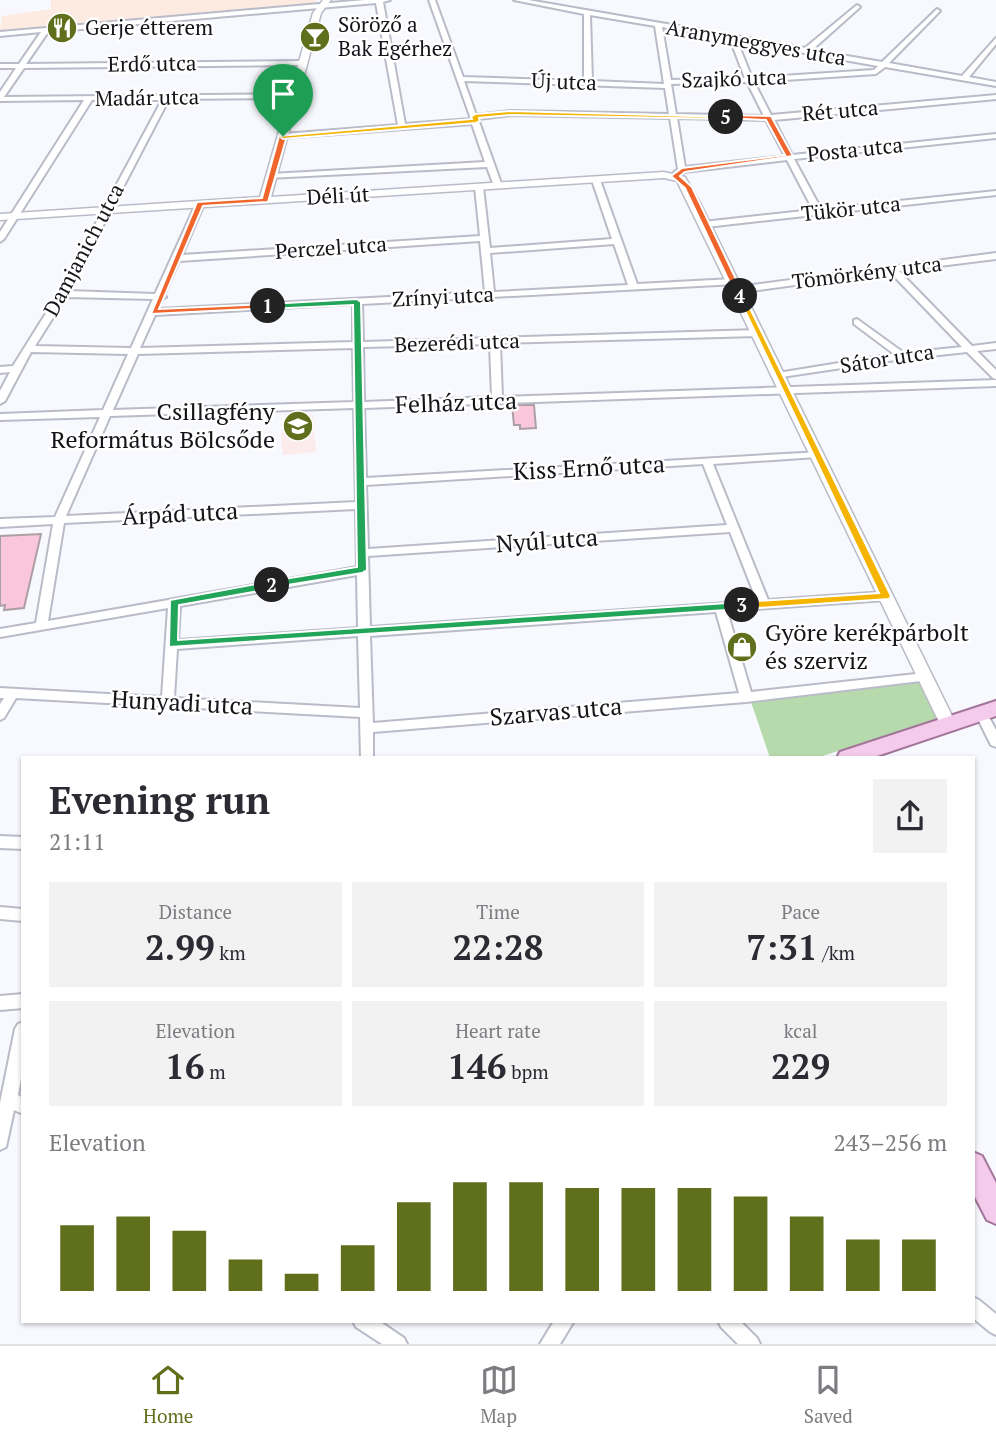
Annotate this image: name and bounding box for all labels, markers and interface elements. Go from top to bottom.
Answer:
place label: Söröző a Bak Egérhez [338,10,452,62]
restaurant icon: Gerje étterem [45,11,79,45]
street label: Aranymeggyes utca [664,12,849,72]
place label: Gerje étterem [85,13,213,41]
bar icon: Söröző a Bak Egérhez [298,20,332,54]
street label: Erdő utca [107,48,197,78]
street label: Szajkó utca [681,62,788,94]
pin [253,64,313,136]
street label: Új utca [531,66,598,96]
icon: arrive [264,75,302,113]
street label: Madár utca [95,82,200,112]
street label: Rét utca [801,93,880,127]
pin: 5 [708,100,744,134]
text: 5 [720,104,731,129]
street label: Posta utca [806,130,905,168]
street label: Damjanich utca [36,178,130,321]
street label: Déli út [306,179,370,211]
street label: Tükör utca [800,189,902,227]
street label: Perczel utca [274,229,388,265]
street label: Tömörkény utca [790,249,944,295]
pin: 4 [722,278,758,314]
street label: Zrínyi utca [391,279,495,313]
text: 4 [734,283,745,308]
pin: 1 [250,288,286,324]
text: 1 [262,293,273,318]
street label: Bezerédi utca [394,326,521,358]
street label: Sátor utca [838,337,936,379]
street label: Felház utca [394,384,518,420]
place label: Csillagfény Református Bölcsőde [51,395,276,455]
school or university icon: Csillagfény Református Bölcsőde [281,409,315,443]
street label: Kiss Ernő utca [512,447,666,487]
street label: Árpád utca [121,494,239,532]
street label: Nyúl utca [495,520,599,560]
pin: 2 [254,568,290,602]
text: 2 [266,572,277,597]
pin: 3 [724,588,760,622]
text: 3 [736,592,747,617]
place label: Györe kerékpárbolt és szerviz [765,616,969,676]
shop icon: Györe kerékpárbolt és szerviz [725,630,759,664]
street label: Hunyadi utca [110,682,254,722]
street label: Szarvas utca [488,689,623,733]
text: Evening run [49,775,270,825]
button: share [873,779,947,853]
text: 21:11 [49,826,106,857]
text: Distance [159,899,232,924]
text: Time [476,899,520,924]
text: Pace [781,899,820,924]
text: 2.99 [145,924,215,970]
text: 22:28 [452,924,544,970]
text: 7:31 [746,924,818,970]
text: km [215,940,246,965]
text: /km [818,940,855,965]
text: Elevation [155,1018,235,1043]
text: Heart rate [455,1018,541,1043]
text: kcal [784,1018,818,1043]
text: 16 [165,1043,205,1089]
text: 146 [447,1043,507,1089]
text: 229 [771,1043,830,1089]
text: m [205,1059,226,1084]
text: bpm [507,1059,549,1084]
text: Elevation [49,1127,146,1158]
text: 243–256 m [834,1127,947,1158]
tab: Home [143,1361,193,1428]
tab: Map [480,1361,518,1428]
tab: Saved [804,1361,853,1428]

